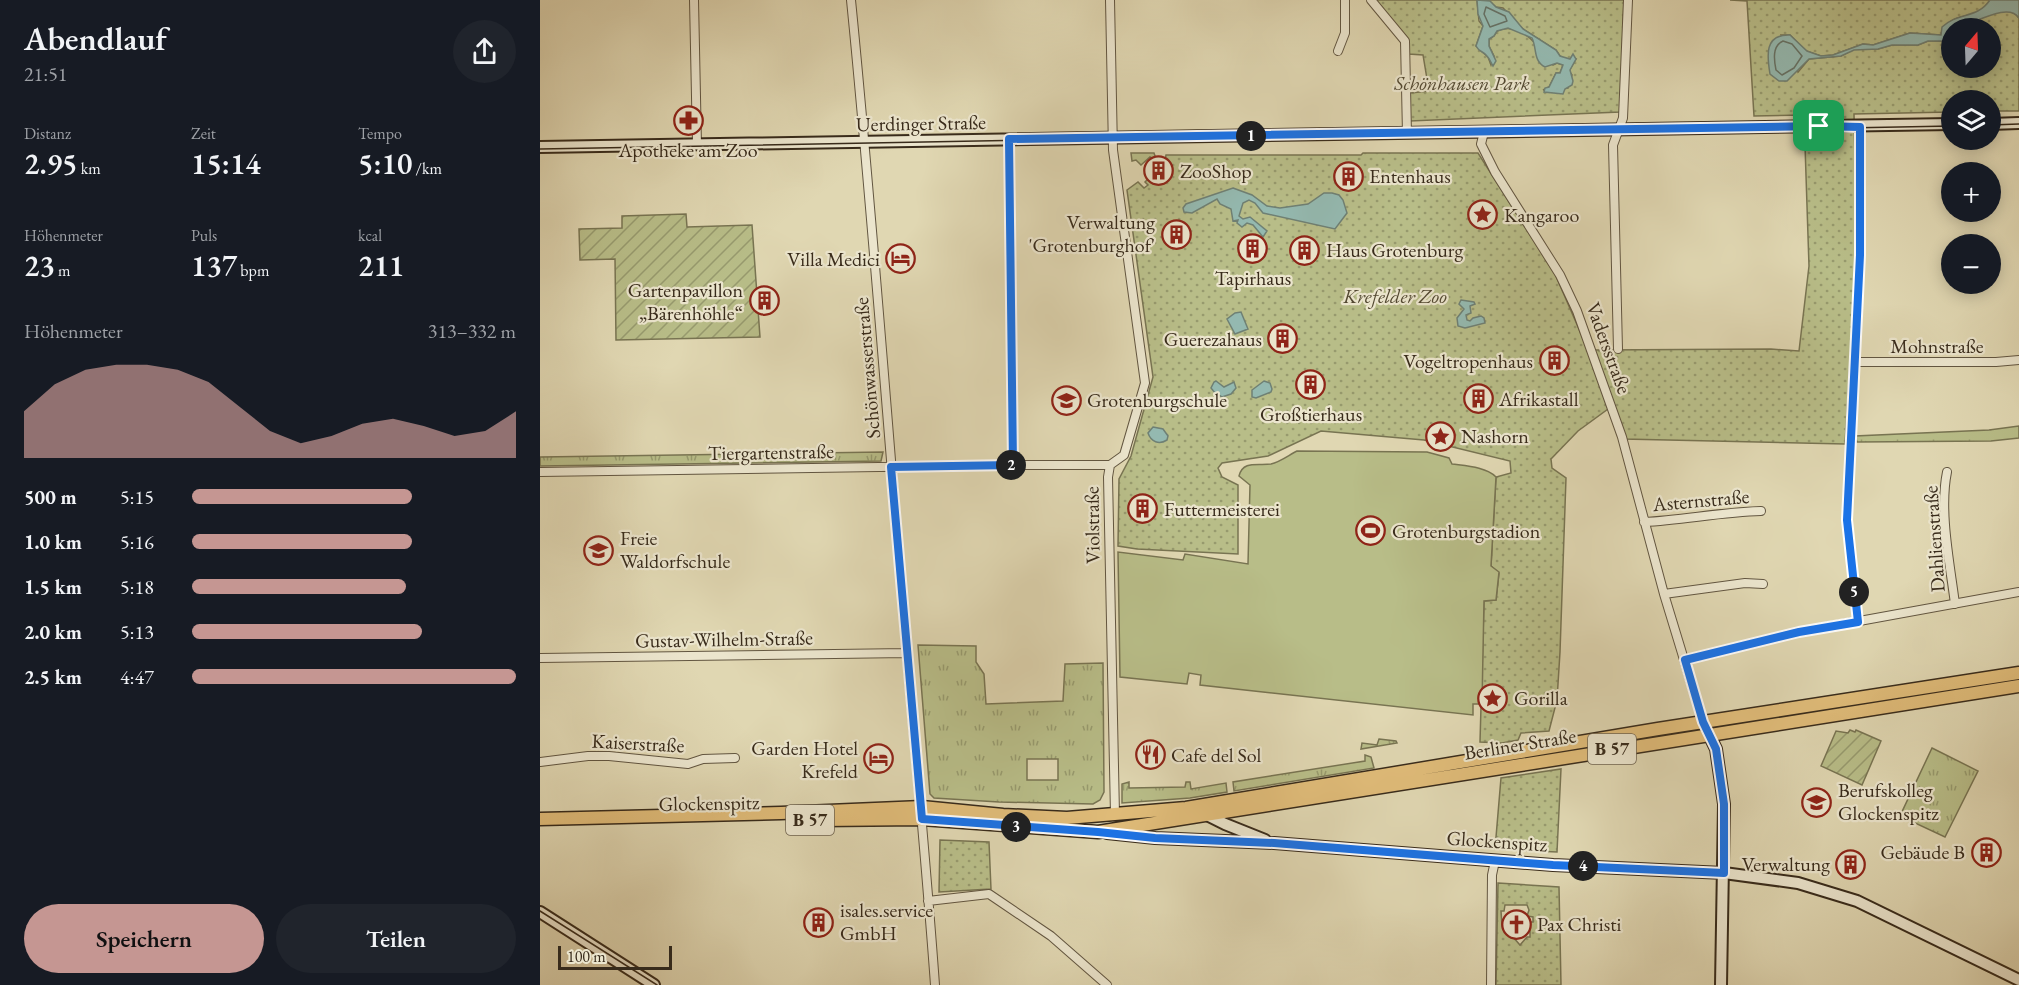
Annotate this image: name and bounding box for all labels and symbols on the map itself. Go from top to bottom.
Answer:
north arrow [1941,18,2001,78]
park label: Schönhausen Park [1393,70,1530,96]
pin [1793,100,1844,151]
pharmacy icon: Apotheke am Zoo [672,104,704,136]
street label: Uerdinger Straße [856,109,986,137]
pin: 1 [1236,121,1266,151]
place label: Apotheke am Zoo [617,137,758,163]
building icon: ZooShop [1143,155,1175,187]
place label: ZooShop [1180,158,1252,184]
building icon: Entenhaus [1332,160,1364,192]
place label: Entenhaus [1369,163,1451,189]
place icon: Kangaroo [1467,199,1499,231]
place label: Kangaroo [1504,202,1579,228]
place label: Verwaltung 'Grotenburghof' [1028,209,1155,258]
building icon: Verwaltung 'Grotenburghof' [1160,218,1192,250]
building icon: Tapirhaus [1237,232,1269,264]
building icon: Haus Grotenburg [1289,234,1321,266]
place label: Haus Grotenburg [1326,237,1463,263]
hotel icon: Villa Medici [885,243,917,275]
place label: Villa Medici [787,246,880,272]
place label: Tapirhaus [1215,265,1291,291]
place label: Gartenpavillon „Bärenhöhle“ [628,277,743,326]
park label: Krefelder Zoo [1342,283,1447,309]
building icon: Gartenpavillon „Bärenhöhle“ [748,285,780,317]
street label: Schönwasserstraße [848,296,886,440]
street label: Vadersstraße [1580,299,1638,398]
building icon: Guerezahaus [1267,323,1299,355]
place label: Guerezahaus [1164,326,1262,352]
street label: Mohnstraße [1890,333,1984,359]
building icon: Vogeltropenhaus [1538,345,1570,377]
place label: Vogeltropenhaus [1403,348,1533,374]
building icon: Großtierhaus [1295,368,1327,400]
building icon: Afrikastall [1462,383,1494,415]
school or university icon: Grotenburgschule [1050,384,1082,416]
place label: Afrikastall [1498,386,1579,412]
place label: Grotenburgschule [1087,387,1227,413]
place label: Großtierhaus [1260,401,1362,427]
place icon: Nashorn [1424,420,1456,452]
place label: Nashorn [1461,423,1529,449]
street label: Tiergartenstraße [708,438,834,466]
pin: 2 [996,450,1026,480]
street label: Asternstraße [1651,483,1751,517]
street label: Dahlienstraße [1917,485,1951,593]
street label: Violstraße [1078,486,1106,564]
building icon: Futtermeisterei [1127,493,1159,525]
place label: Futtermeisterei [1164,496,1280,522]
sports icon: Grotenburgstadion [1355,515,1387,547]
place label: Grotenburgstadion [1392,518,1541,544]
place label: Freie Waldorfschule [620,525,730,574]
school or university icon: Freie Waldorfschule [583,534,615,566]
pin: 5 [1839,577,1869,607]
street label: Gustav-Wilhelm-Straße [635,624,813,654]
place icon: Gorilla [1477,682,1509,714]
place label: Gorilla [1514,685,1568,711]
street label: Berliner Straße [1462,722,1578,766]
street label: Kaiserstraße [591,728,685,758]
road number: B 57 [1588,734,1636,764]
place label: Garden Hotel Krefeld [751,735,859,784]
restaurant icon: Cafe del Sol [1134,739,1166,771]
place label: Cafe del Sol [1171,742,1261,768]
hotel icon: Garden Hotel Krefeld [863,743,895,775]
place label: Berufskolleg Glockenspitz [1838,777,1939,826]
school or university icon: Berufskolleg Glockenspitz [1801,786,1833,818]
street label: Glockenspitz [658,789,760,817]
road number: B 57 [786,805,834,835]
pin: 3 [1001,812,1031,842]
street label: Glockenspitz [1446,825,1549,858]
building icon: Gebäude B [1970,836,2002,868]
place label: Gebäude B [1881,839,1965,865]
building icon: Verwaltung [1835,848,1867,880]
pin: 4 [1568,851,1598,881]
place label: Verwaltung [1742,851,1830,877]
place label: isales.service GmbH [840,897,933,946]
building icon: isales.service GmbH [803,906,835,938]
church icon: Pax Christi [1500,908,1532,940]
place label: Pax Christi [1537,911,1621,937]
scale bar [558,943,672,970]

